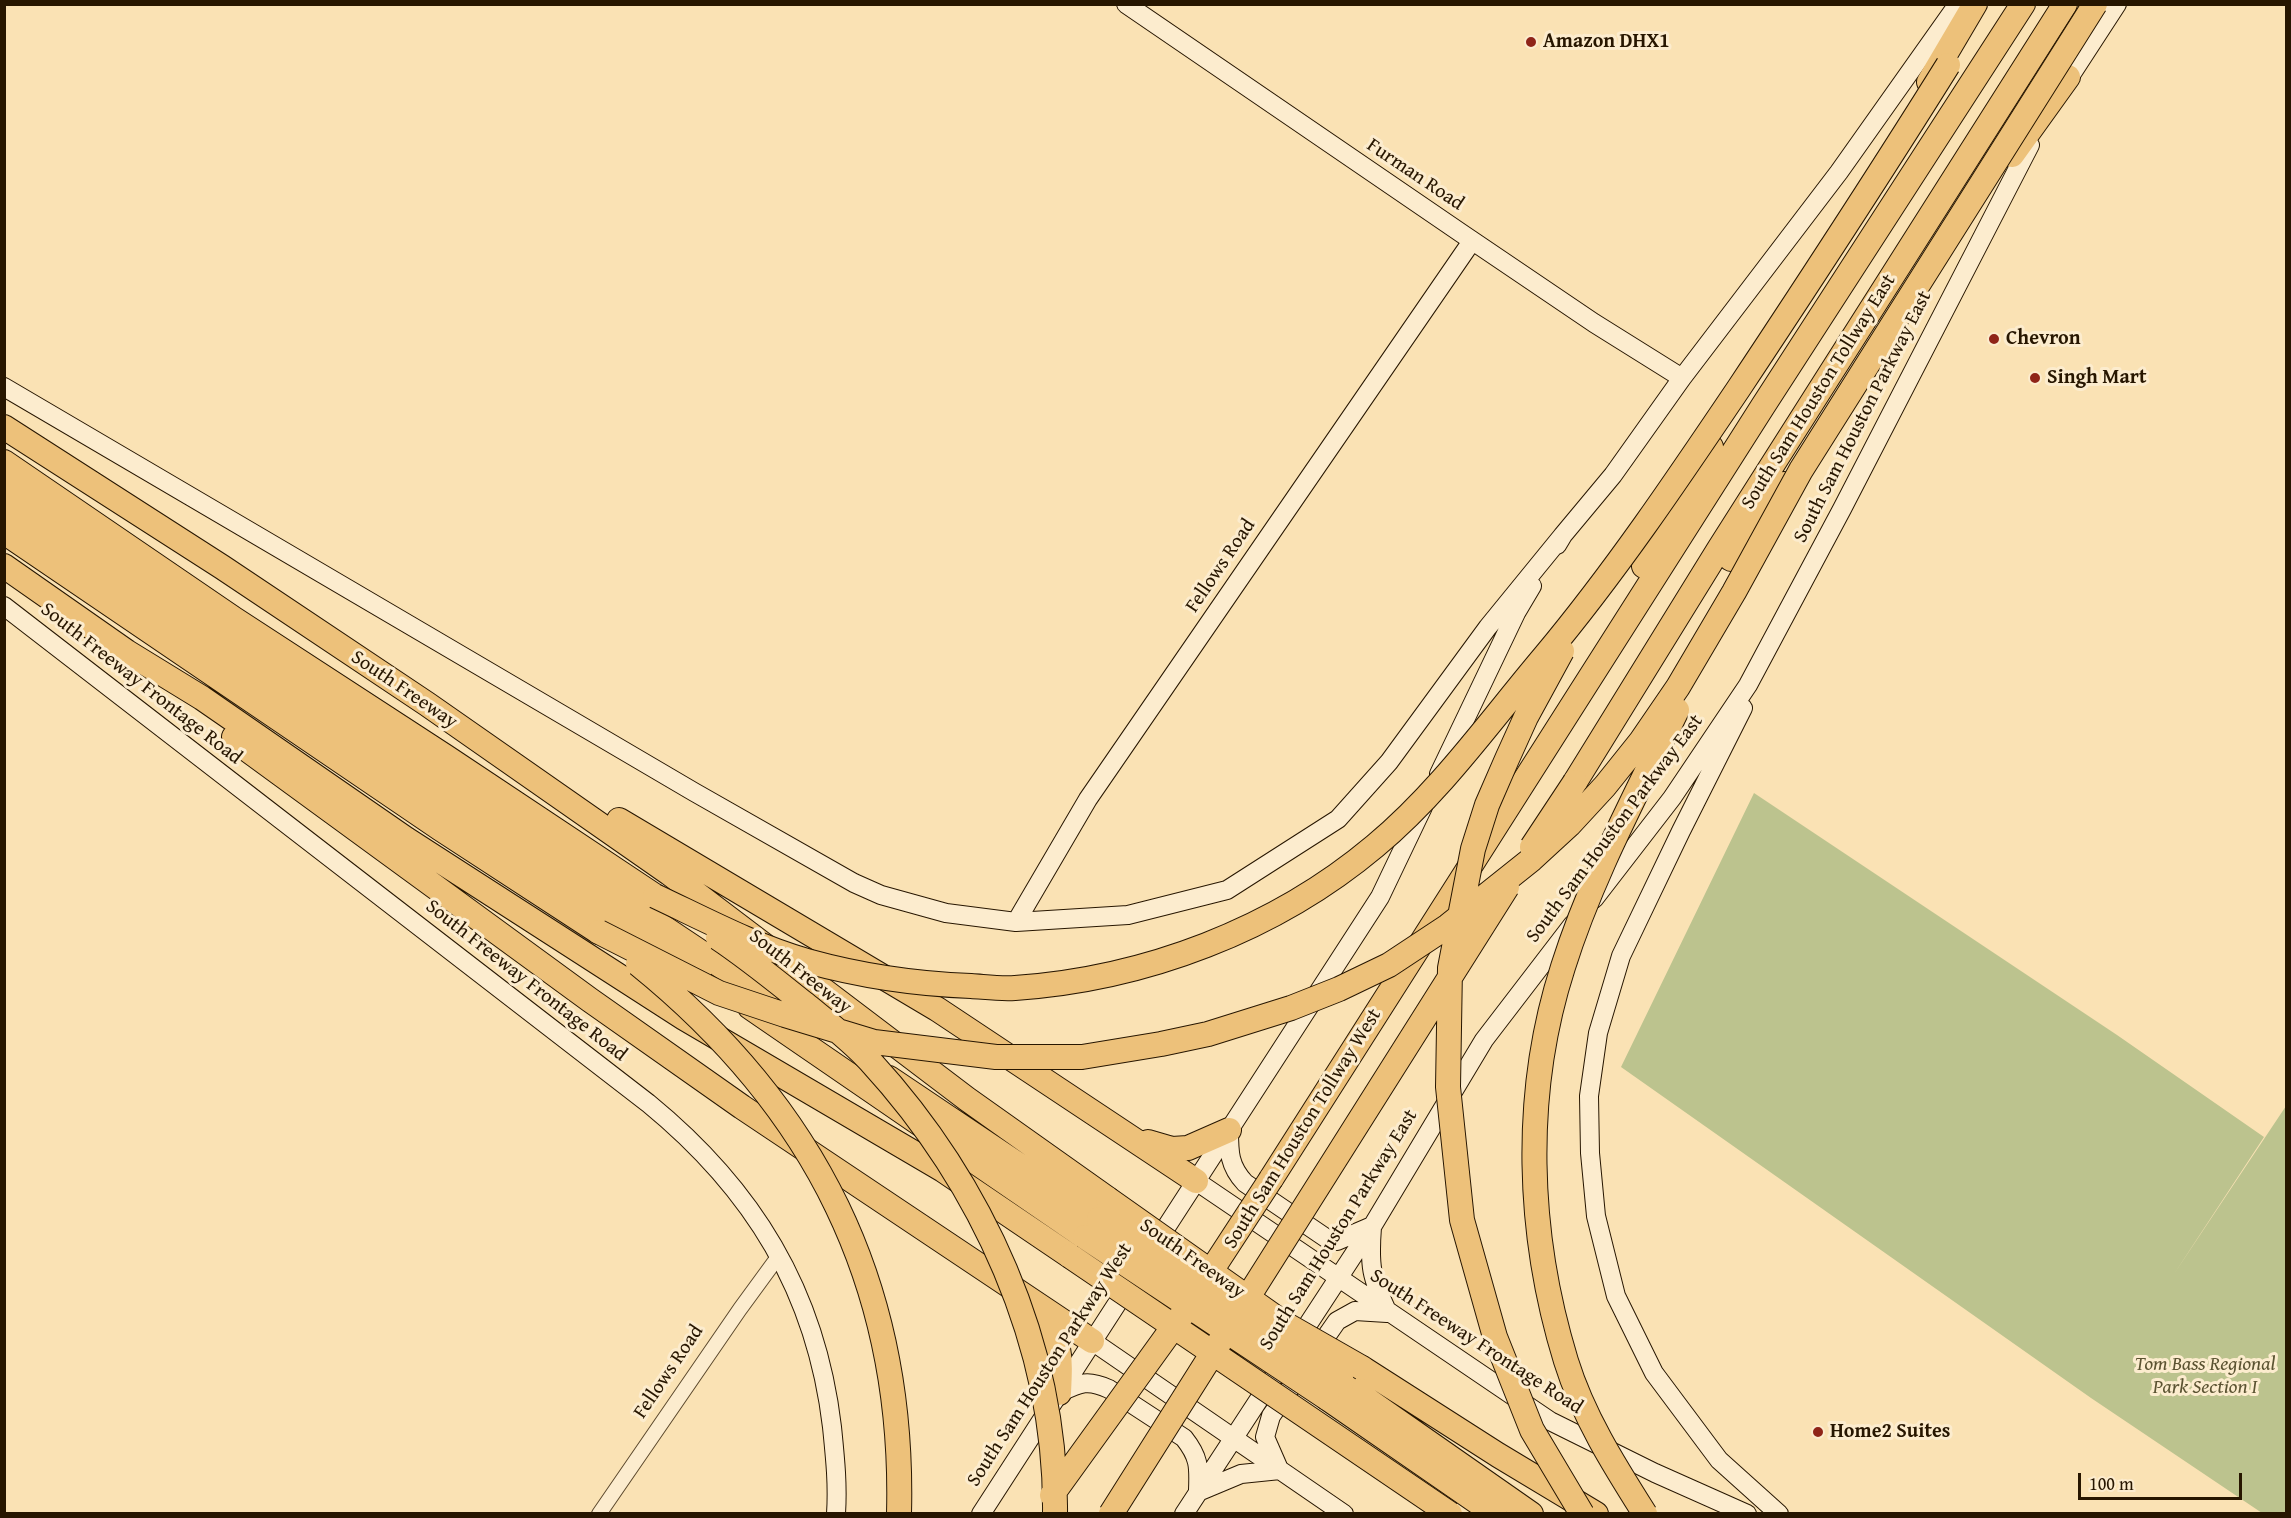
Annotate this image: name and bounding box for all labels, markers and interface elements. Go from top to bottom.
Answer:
place label: Amazon DHX1 [1543,30,1670,54]
marker: Amazon DHX1 [1524,35,1538,49]
street label: Furman Road [1362,134,1468,216]
street label: South Sam Houston Tollway East [1737,270,1901,514]
street label: South Sam Houston Parkway East [1789,287,1937,547]
place label: Chevron [2006,327,2081,351]
marker: Chevron [1987,332,2001,346]
place label: Singh Mart [2047,366,2146,390]
marker: Singh Mart [2028,371,2042,385]
street label: Fellows Road [1181,515,1261,617]
street label: South Freeway Frontage Road [36,598,246,770]
street label: South Freeway [346,646,462,734]
street label: South Sam Houston Parkway East [1521,710,1709,948]
street label: South Freeway Frontage Road [421,895,631,1067]
street label: South Freeway [744,925,856,1019]
street label: South Sam Houston Tollway West [1219,1004,1387,1254]
street label: South Sam Houston Parkway East [1255,1105,1423,1355]
street label: South Freeway [1135,1214,1249,1304]
street label: South Sam Houston Parkway West [962,1239,1138,1491]
street label: South Freeway Frontage Road [1365,1264,1587,1420]
street label: Fellows Road [629,1321,709,1423]
park label: Tom Bass Regional Park Section I [2135,1353,2275,1400]
place label: Home2 Suites [1830,1420,1950,1444]
marker: Home2 Suites [1811,1425,1825,1439]
scale bar [2081,1461,2244,1499]
text: 100 m [2089,1470,2134,1497]

